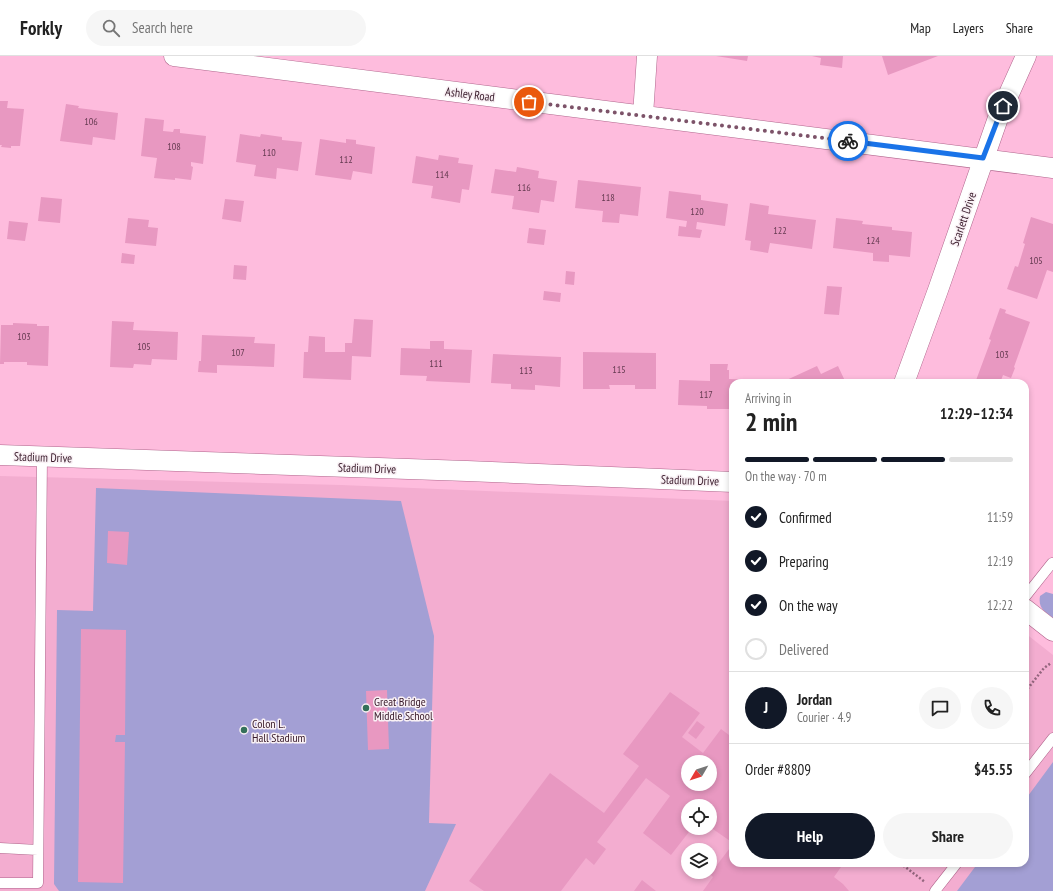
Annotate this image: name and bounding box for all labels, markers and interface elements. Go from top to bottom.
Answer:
search box [86,10,366,46]
text: Forkly [20,16,62,40]
icon: search [100,17,122,39]
text: Search here [132,18,193,37]
text: Map [910,19,931,37]
text: Layers [953,19,984,37]
text: Share [1006,19,1033,37]
street label: Ashley Road [444,84,496,104]
pin [512,85,546,119]
pin [986,89,1020,123]
icon: bag [518,91,540,113]
icon: home [992,95,1014,117]
house number: 106 [84,115,98,128]
courier [828,121,868,161]
icon: bike [837,130,859,152]
house number: 108 [167,140,181,153]
house number: 110 [262,146,276,159]
house number: 112 [339,153,353,166]
house number: 114 [435,168,449,181]
house number: 116 [517,181,531,194]
street label: Scarlett Drive [947,190,979,248]
house number: 118 [601,191,615,204]
house number: 120 [690,205,704,218]
house number: 122 [773,224,787,237]
house number: 124 [866,234,880,247]
house number: 105 [1029,254,1043,267]
house number: 103 [17,330,31,343]
house number: 105 [137,340,151,353]
house number: 107 [231,346,245,359]
house number: 103 [995,348,1009,361]
house number: 111 [429,357,443,370]
house number: 115 [612,363,626,376]
house number: 113 [519,364,533,377]
house number: 117 [699,388,713,401]
text: Arriving in [745,390,792,407]
text: 12:29–12:34 [940,404,1013,423]
text: 2 min [745,405,798,438]
street label: Stadium Drive [14,448,72,466]
street label: Stadium Drive [338,459,396,477]
text: On the way · 70 m [745,468,827,485]
street label: Stadium Drive [661,471,719,489]
icon: check [745,506,767,528]
text: Confirmed [779,508,832,527]
text: 11:59 [987,509,1013,526]
icon: check [745,550,767,572]
text: Preparing [779,552,829,571]
text: 12:19 [987,553,1013,570]
icon: check [745,594,767,616]
text: On the way [779,596,838,615]
text: 12:22 [987,597,1013,614]
text: Delivered [779,640,829,659]
button: chat [919,687,961,729]
button: phone [971,687,1013,729]
text: Jordan [797,690,832,709]
place label: Great Bridge Middle School [374,694,433,723]
text: J [764,698,768,717]
marker: Great Bridge Middle School [361,703,371,713]
text: Courier · 4.9 [797,709,851,726]
place label: Colon L. Hall Stadium [252,716,306,745]
marker: Colon L. Hall Stadium [239,725,249,735]
north arrow [681,755,717,791]
map controls [681,755,717,879]
text: Order #8809 [745,760,811,779]
text: $45.55 [974,760,1013,779]
button: locate [681,799,717,835]
button: Help [745,813,875,859]
button: Share [883,813,1013,859]
button: layers [681,843,717,879]

